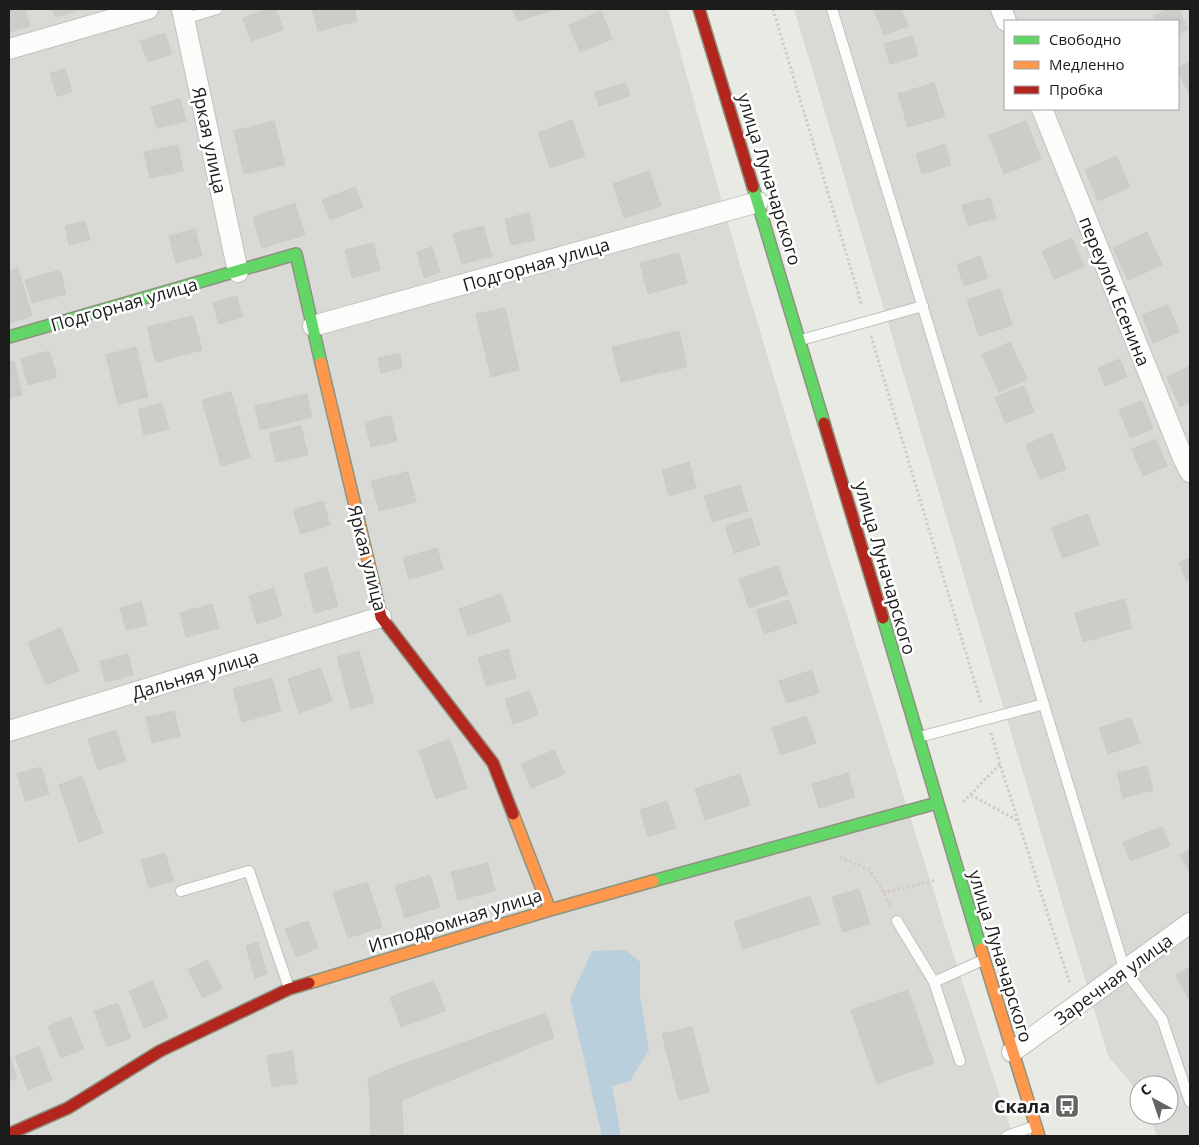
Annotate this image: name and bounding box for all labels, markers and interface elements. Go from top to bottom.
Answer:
legend [1004,20,1179,110]
text: Свободно [1049,29,1121,49]
text: Медленно [1049,54,1125,74]
text: Пробка [1049,79,1103,99]
street label: Яркая улица [187,85,233,195]
street label: улица Луначарского [732,90,808,268]
street label: переулок Есенина [1074,213,1156,369]
street label: Подгорная улица [460,232,612,296]
street label: Подгорная улица [48,272,200,336]
street label: улица Луначарского [850,479,922,657]
street label: Яркая улица [343,503,393,613]
street label: Дальняя улица [129,643,261,705]
street label: улица Луначарского [963,867,1039,1045]
street label: Ипподромная улица [365,882,545,958]
street label: Заречная улица [1049,928,1177,1030]
north arrow [1129,1075,1179,1125]
text: С [1136,1079,1155,1100]
bus stop icon: Скала [1054,1093,1080,1119]
place label: Скала [994,1094,1050,1118]

